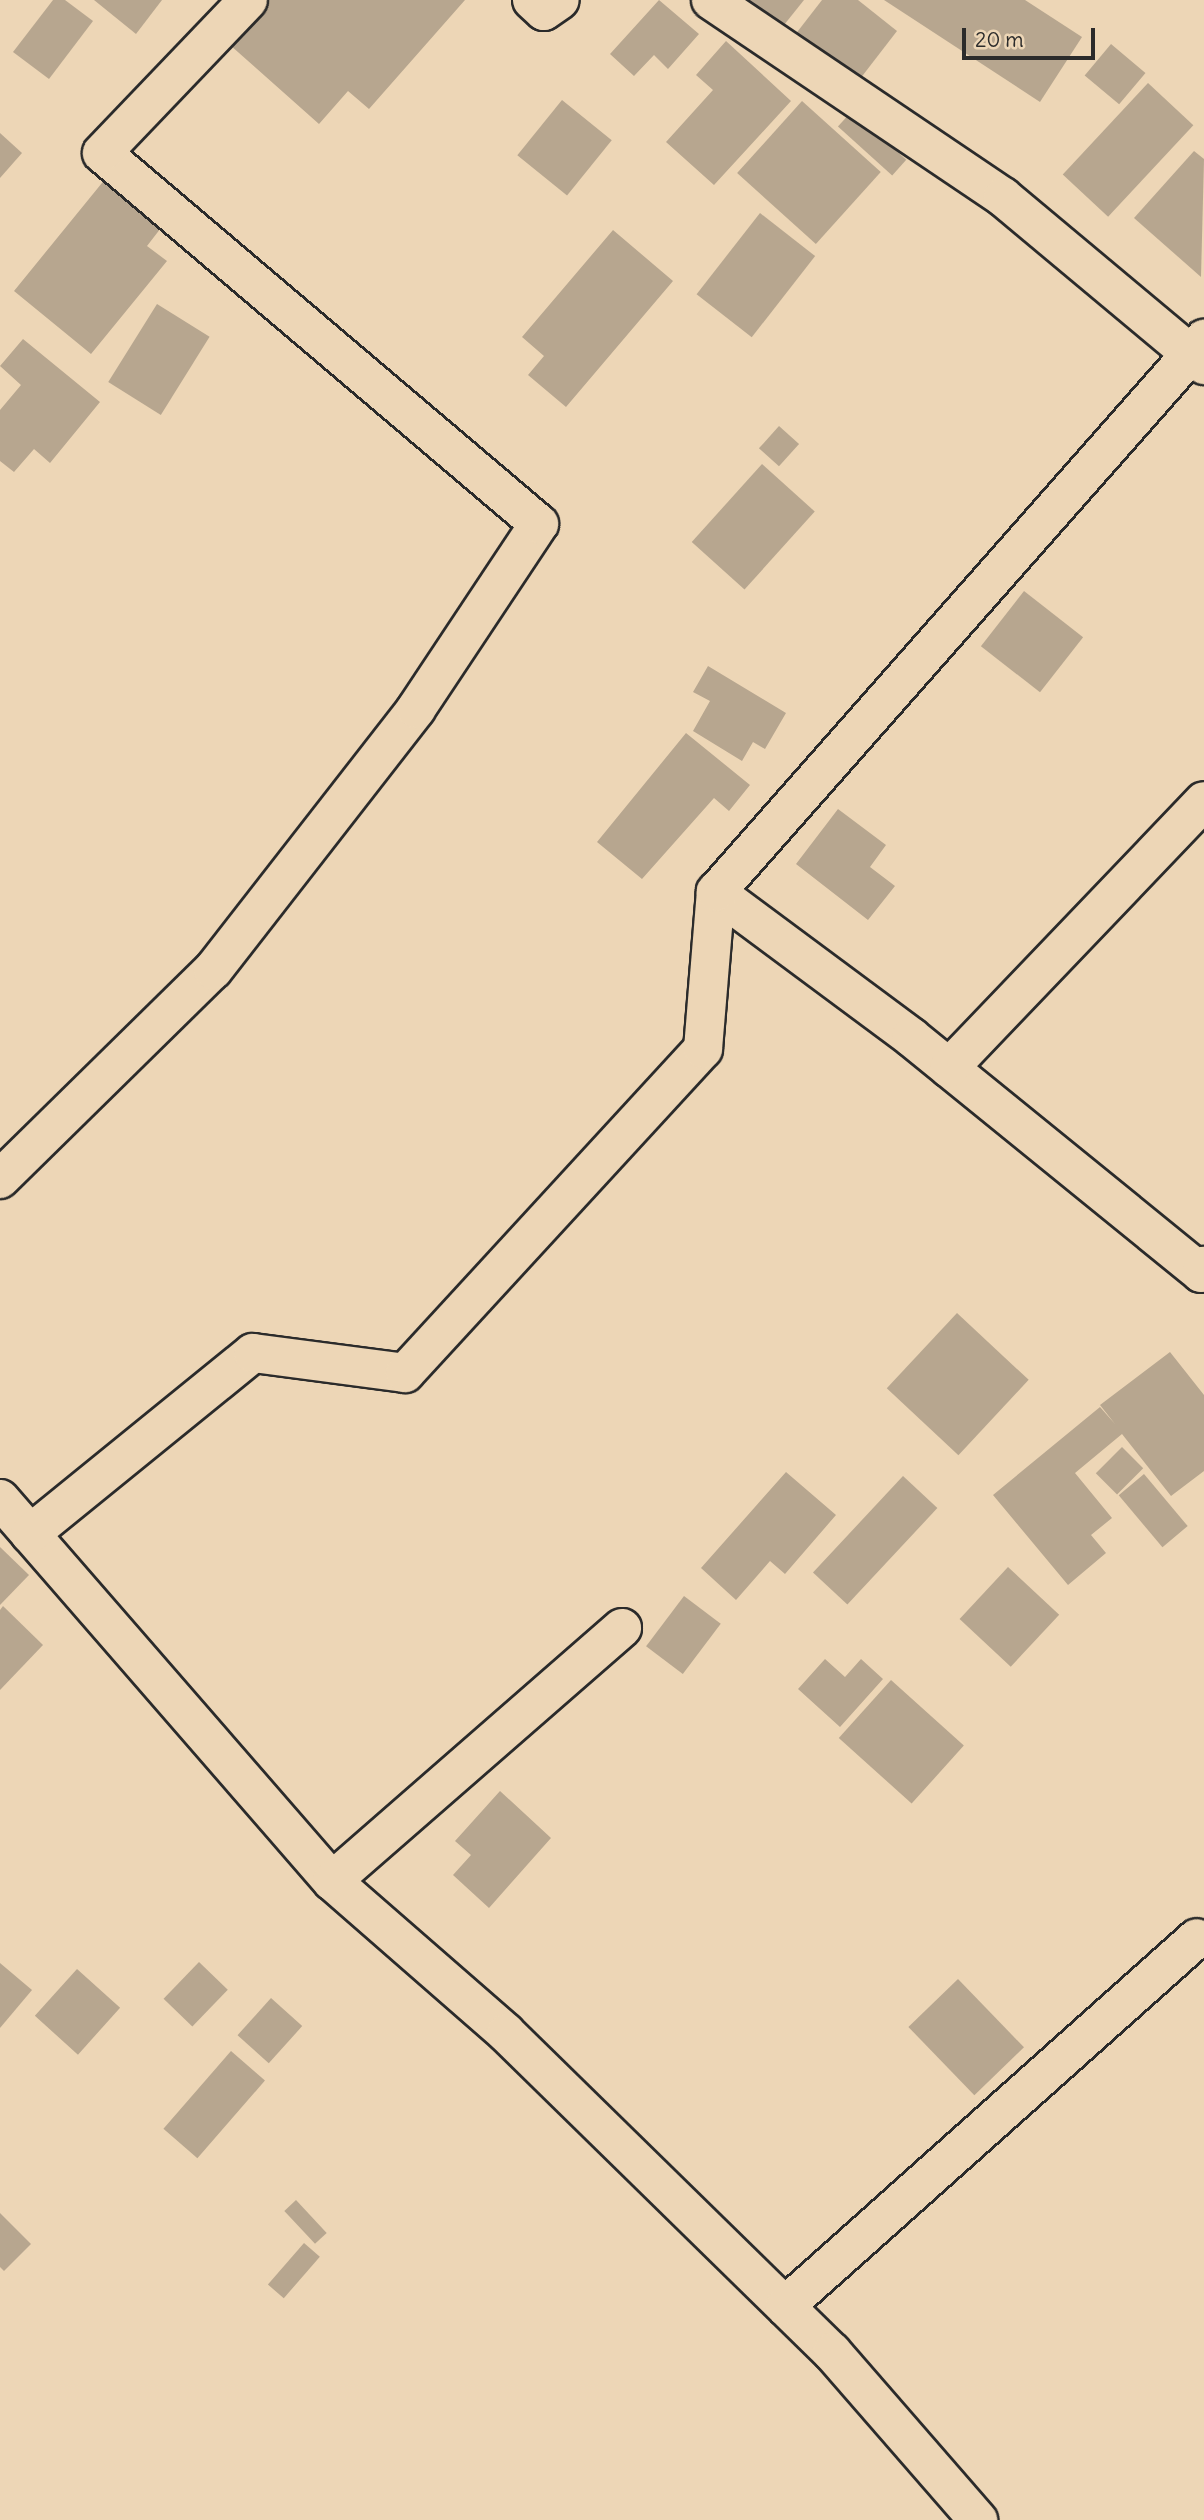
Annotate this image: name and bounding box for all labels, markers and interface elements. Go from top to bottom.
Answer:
scale bar [966,14,1099,58]
text: 20 m [975,26,1024,53]

